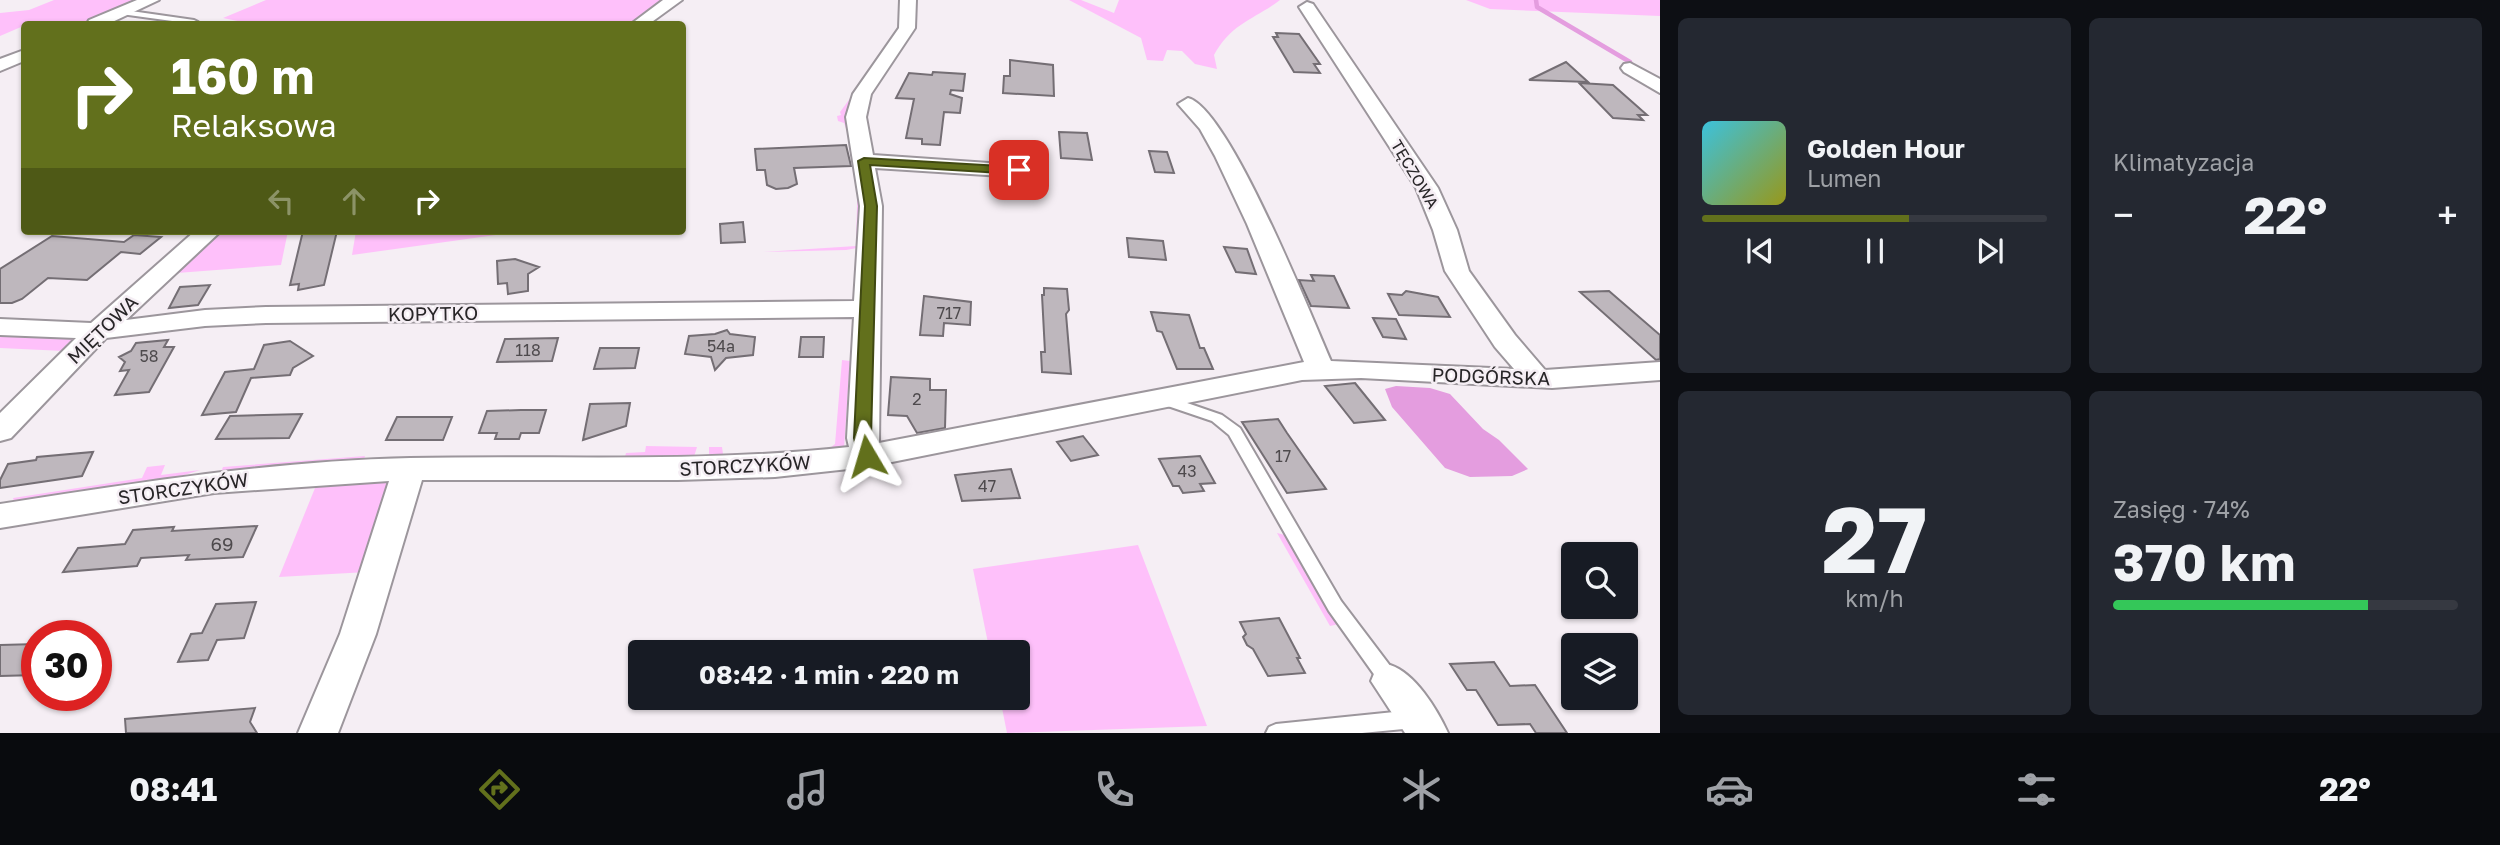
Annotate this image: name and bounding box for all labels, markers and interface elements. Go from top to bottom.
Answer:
text: 160 m [171,46,314,105]
icon: right [56,49,147,140]
text: Relaksowa [171,106,337,144]
text: Golden Hour [1807,133,1965,164]
street label: TĘCZOWA [1387,136,1443,212]
pin [989,140,1049,200]
text: Klimatyzacja [2113,148,2254,176]
icon: arrive [1000,151,1038,189]
text: Lumen [1807,164,1881,192]
icon: left [262,182,300,220]
icon: ahead [335,182,373,220]
icon: right [408,182,446,220]
text: 22° [2244,183,2327,245]
text: − [2113,192,2134,237]
text: + [2437,192,2458,237]
icon: previous [1741,232,1779,270]
icon: pause [1856,232,1894,270]
icon: next [1971,232,2009,270]
street label: MIĘTOWA [62,290,142,368]
street label: KOPYTKO [388,301,478,325]
house number: 717 [937,303,961,323]
house number: 54a [707,336,735,356]
house number: 118 [515,340,541,360]
house number: 58 [139,346,159,366]
street label: PODGÓRSKA [1431,362,1551,390]
house number: 2 [912,389,922,409]
position arrow [830,419,904,493]
house number: 17 [1275,446,1291,466]
street label: STORCZYKÓW [679,450,811,480]
house number: 43 [1177,461,1197,481]
street label: STORCZYKÓW [116,467,250,509]
house number: 47 [978,476,996,496]
text: 27 [1822,484,1927,593]
text: Zasięg · 74% [2113,495,2250,523]
text: 370 km [2113,530,2296,592]
house number: 69 [211,532,234,555]
map controls [1561,542,1638,710]
button: search [1561,542,1638,619]
text: km/h [1845,584,1904,612]
speed limit sign: 30 [21,620,112,711]
button: layers [1561,633,1638,710]
text: 08:42 · 1 min · 220 m [699,659,959,690]
icon: directions [475,765,524,814]
icon: music [783,765,832,814]
icon: phone [1090,765,1139,814]
icon: climate [1397,765,1446,814]
icon: car [1705,765,1754,814]
icon: filters [2012,765,2061,814]
text: 08:41 [129,770,217,808]
text: 22° [2319,770,2371,808]

